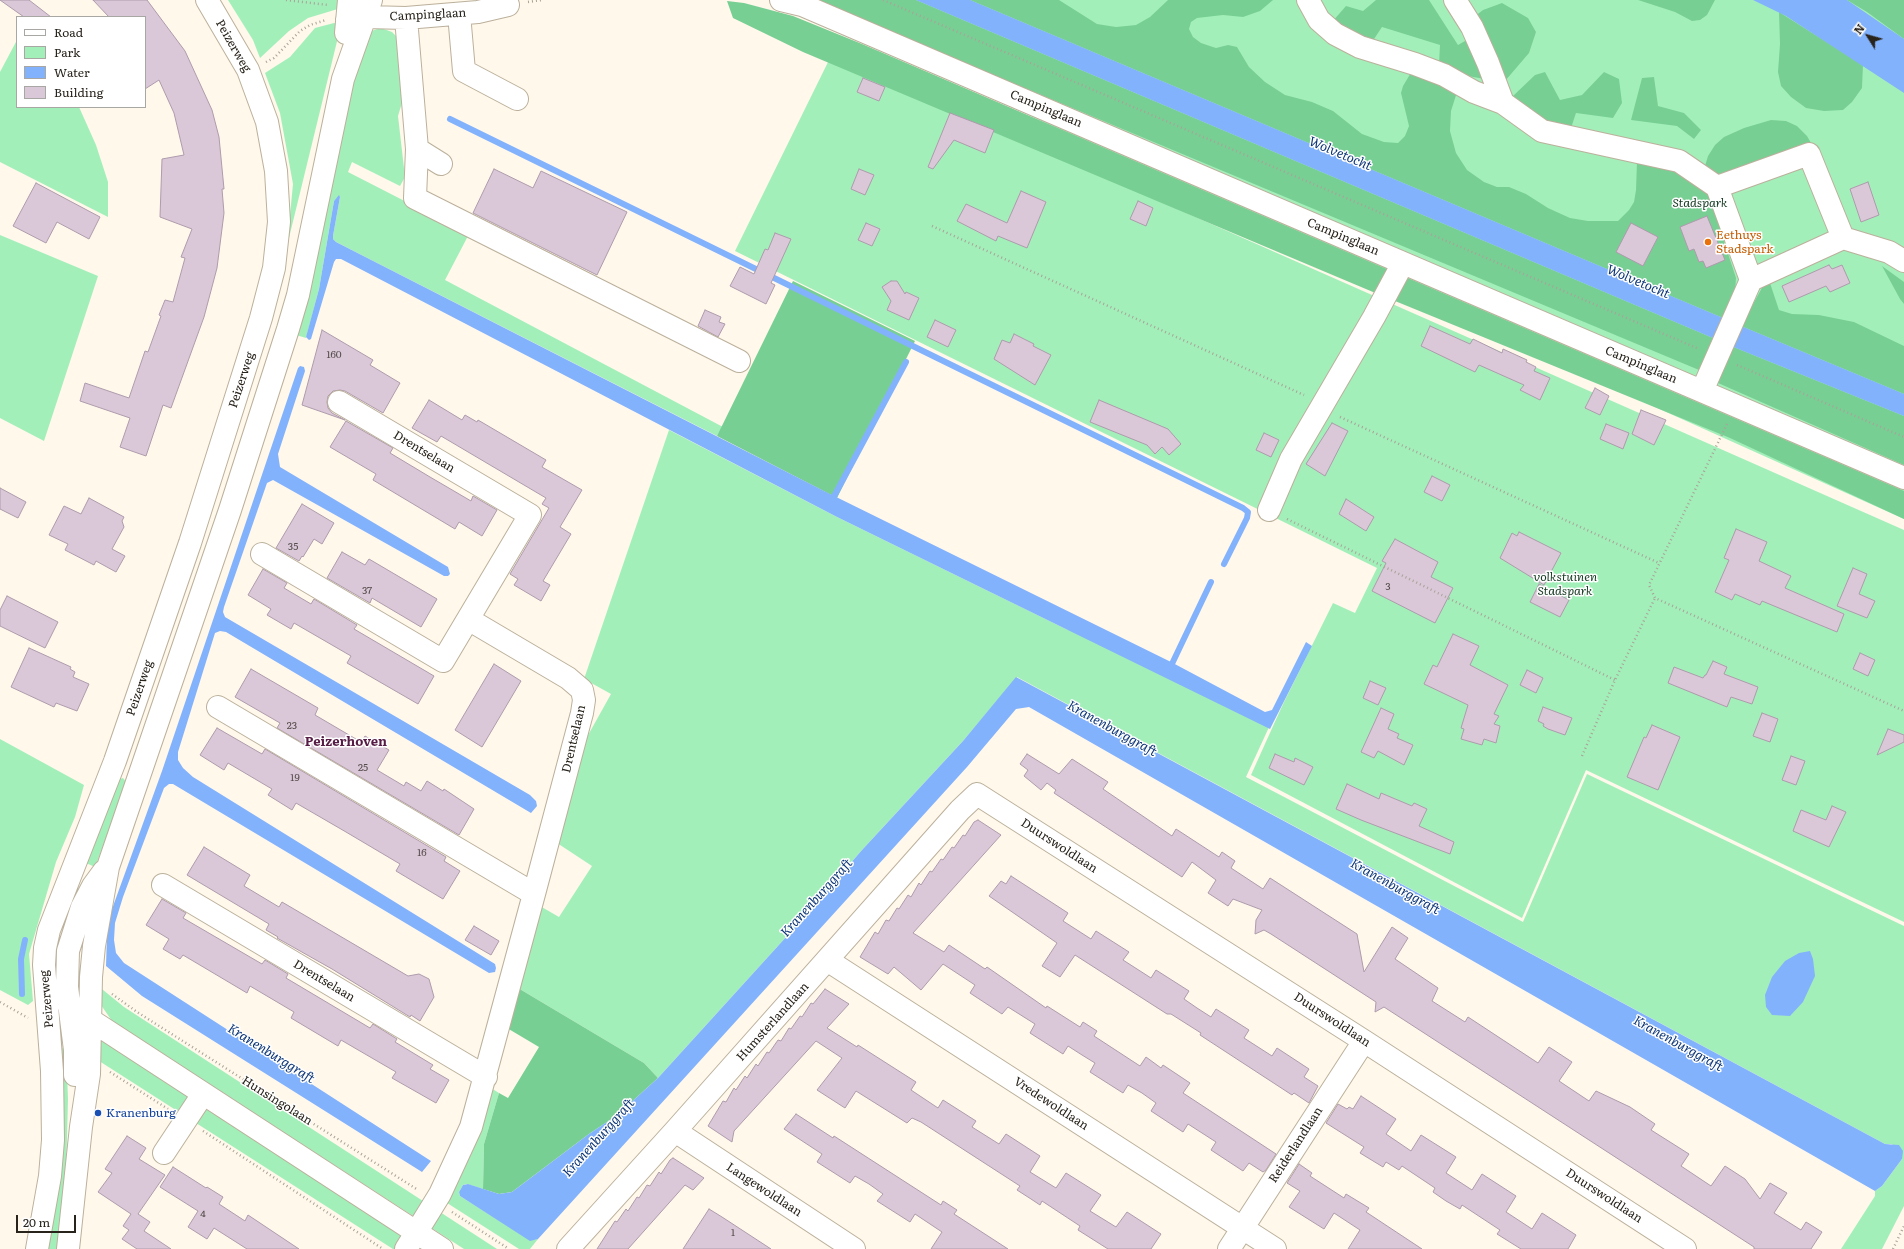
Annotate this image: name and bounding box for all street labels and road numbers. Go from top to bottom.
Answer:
street label: Campinglaan [389,6,467,24]
street label: Peizerweg [212,17,254,75]
street label: Campinglaan [1008,87,1084,131]
street label: Campinglaan [1305,215,1381,259]
street label: Campinglaan [1603,343,1679,387]
street label: Peizerweg [226,350,258,410]
street label: Drentselaan [391,428,457,476]
street label: Peizerweg [124,658,156,718]
street label: Drentselaan [559,704,589,774]
street label: Duurswoldlaan [1018,816,1100,876]
street label: Drentselaan [291,957,357,1005]
street label: Peizerweg [37,969,57,1029]
street label: Humsterlandlaan [734,980,812,1064]
street label: Duurswoldlaan [1291,990,1373,1050]
street label: Hunsingolaan [239,1074,315,1128]
street label: Vredewoldlaan [1011,1075,1091,1133]
street label: Reiderlandlaan [1266,1104,1326,1186]
street label: Langewoldlaan [723,1160,805,1220]
street label: Duurswoldlaan [1563,1166,1645,1226]

